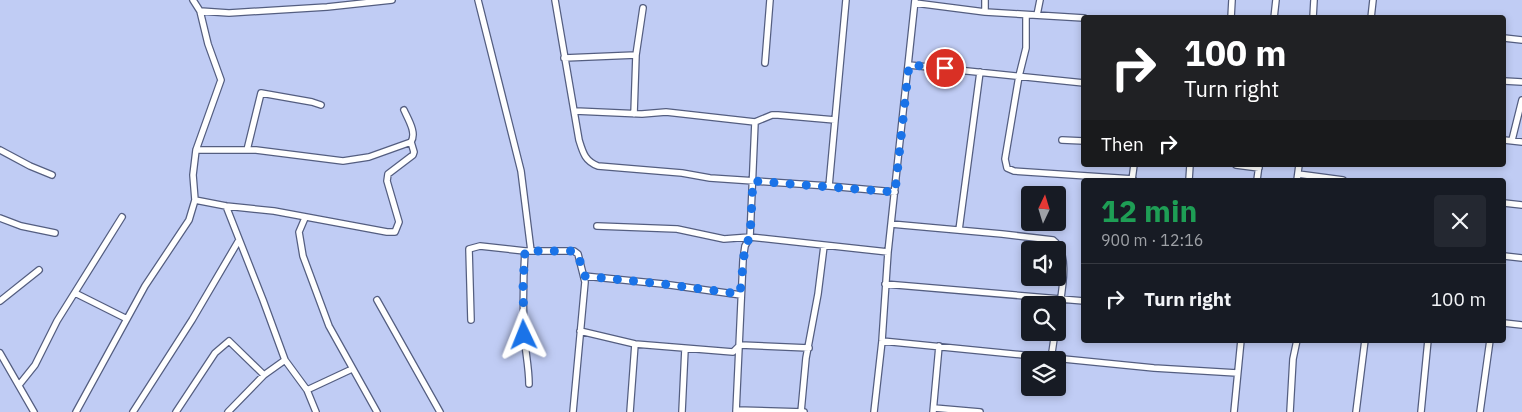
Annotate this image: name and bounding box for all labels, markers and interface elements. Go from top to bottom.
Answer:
text: 100 m [1184,30,1287,76]
icon: right [1101,35,1166,100]
pin [924,47,966,89]
icon: arrive [931,54,959,82]
text: Turn right [1184,74,1279,103]
icon: right [1154,130,1182,158]
text: Then [1101,132,1144,156]
north arrow [1021,186,1066,231]
map controls [1021,186,1066,396]
text: 12 min [1101,191,1197,230]
button: close [1434,195,1486,247]
text: 900 m · 12:16 [1101,230,1203,250]
button: sound [1021,241,1066,286]
icon: right [1101,285,1129,313]
text: Turn right [1144,287,1231,311]
text: 100 m [1431,287,1486,311]
button: search [1021,296,1066,341]
position arrow [497,308,549,360]
button: layers [1021,351,1066,396]

